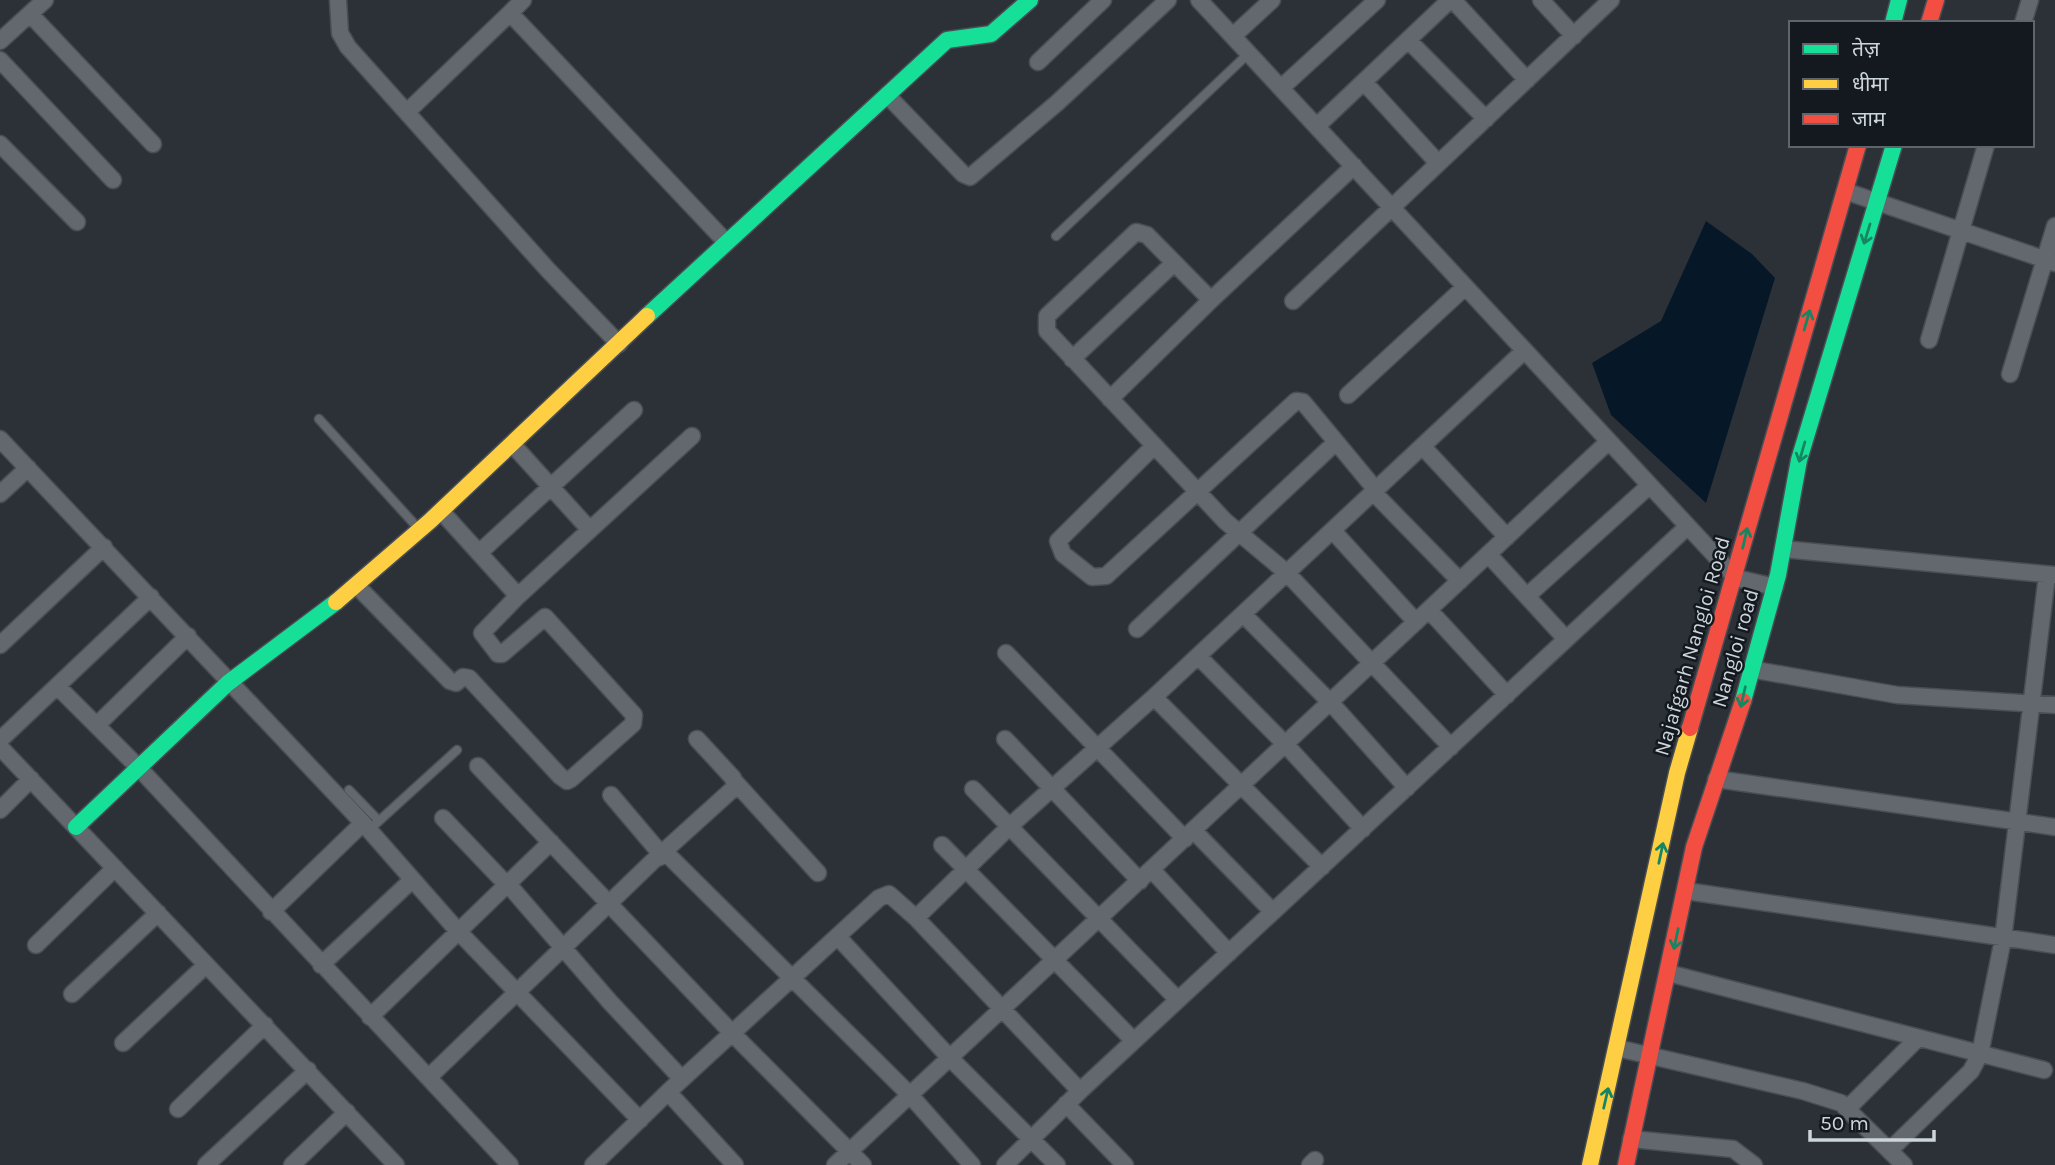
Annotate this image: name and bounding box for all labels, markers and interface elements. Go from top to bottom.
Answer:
legend [1789,21,2034,147]
text: तेज़ [1852,37,1880,61]
text: धीमा [1852,72,1889,96]
text: जाम [1852,107,1886,131]
one-way arrow [1860,223,1873,245]
one-way arrow [1802,309,1815,331]
one-way arrow [1794,441,1807,463]
one-way arrow [1739,528,1752,550]
street label: Najafgarh Nangloi Road [1649,534,1735,758]
street label: Nangloi road [1707,586,1763,710]
one-way arrow [1736,685,1749,708]
one-way arrow [1654,842,1668,865]
one-way arrow [1668,927,1682,950]
one-way arrow [1600,1088,1613,1110]
scale bar [1810,1098,1934,1142]
text: 50 m [1820,1111,1869,1135]

